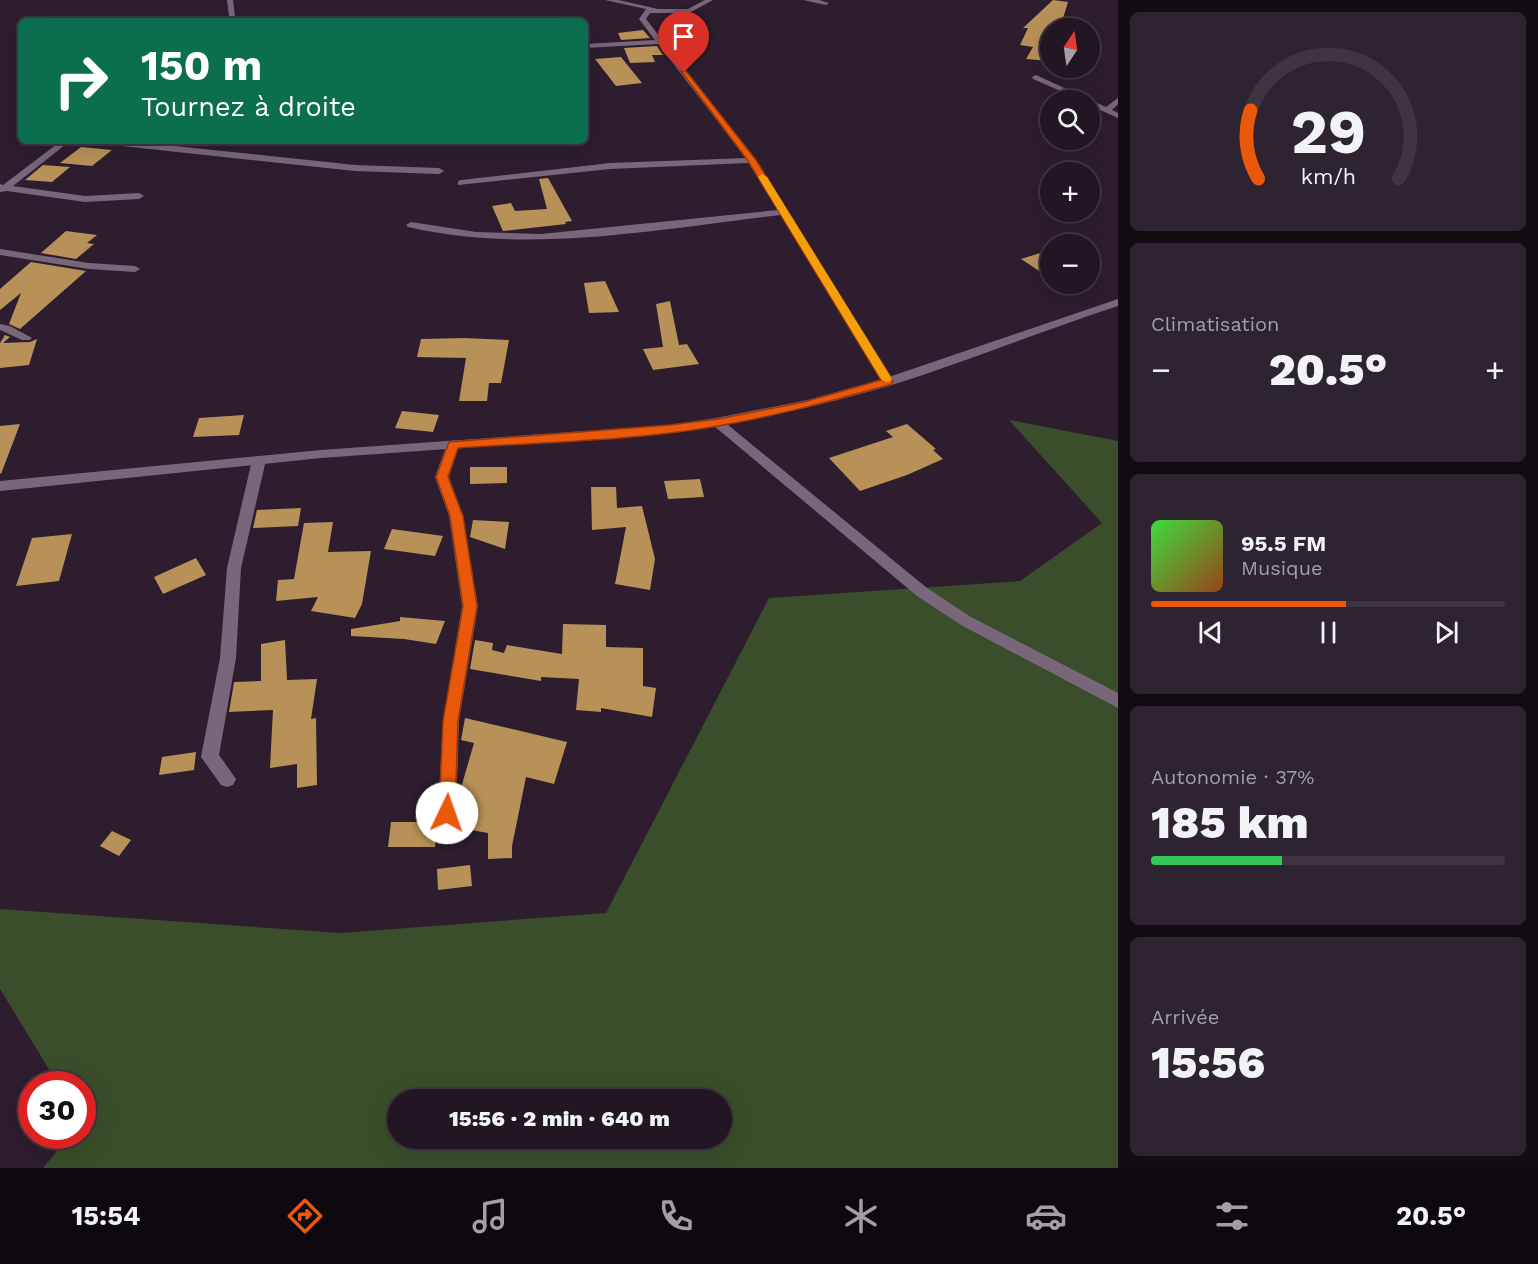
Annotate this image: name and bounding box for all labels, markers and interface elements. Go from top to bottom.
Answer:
pin [658,11,709,73]
north arrow [1040,18,1100,78]
map controls [1040,18,1100,294]
icon: arrive [667,20,700,53]
text: 150 m [141,41,262,90]
icon: right [42,42,120,120]
button: search [1040,90,1100,150]
text: Tournez à droite [141,91,356,123]
text: 29 [1290,95,1366,168]
button: + [1040,162,1100,222]
text: km/h [1300,164,1356,189]
button: − [1040,234,1100,294]
text: Climatisation [1151,312,1279,336]
text: 20.5° [1269,343,1387,396]
text: − [1151,350,1171,389]
text: + [1485,350,1505,389]
text: 95.5 FM [1241,531,1326,556]
text: Musique [1241,556,1323,580]
icon: previous [1194,616,1227,649]
icon: pause [1312,616,1345,649]
icon: next [1430,616,1463,649]
text: Autonomie · 37% [1151,765,1314,789]
position arrow [415,781,479,845]
text: 185 km [1151,796,1309,849]
text: Arrivée [1151,1005,1219,1029]
text: 15:56 [1151,1036,1265,1089]
speed limit sign: 30 [18,1071,96,1149]
text: 15:56 · 2 min · 640 m [449,1106,670,1131]
icon: directions [284,1195,326,1237]
icon: music [469,1195,511,1237]
icon: phone [655,1195,697,1237]
icon: climate [840,1195,882,1237]
icon: car [1025,1195,1067,1237]
icon: filters [1211,1195,1253,1237]
text: 15:54 [72,1200,140,1232]
text: 20.5° [1396,1200,1466,1232]

